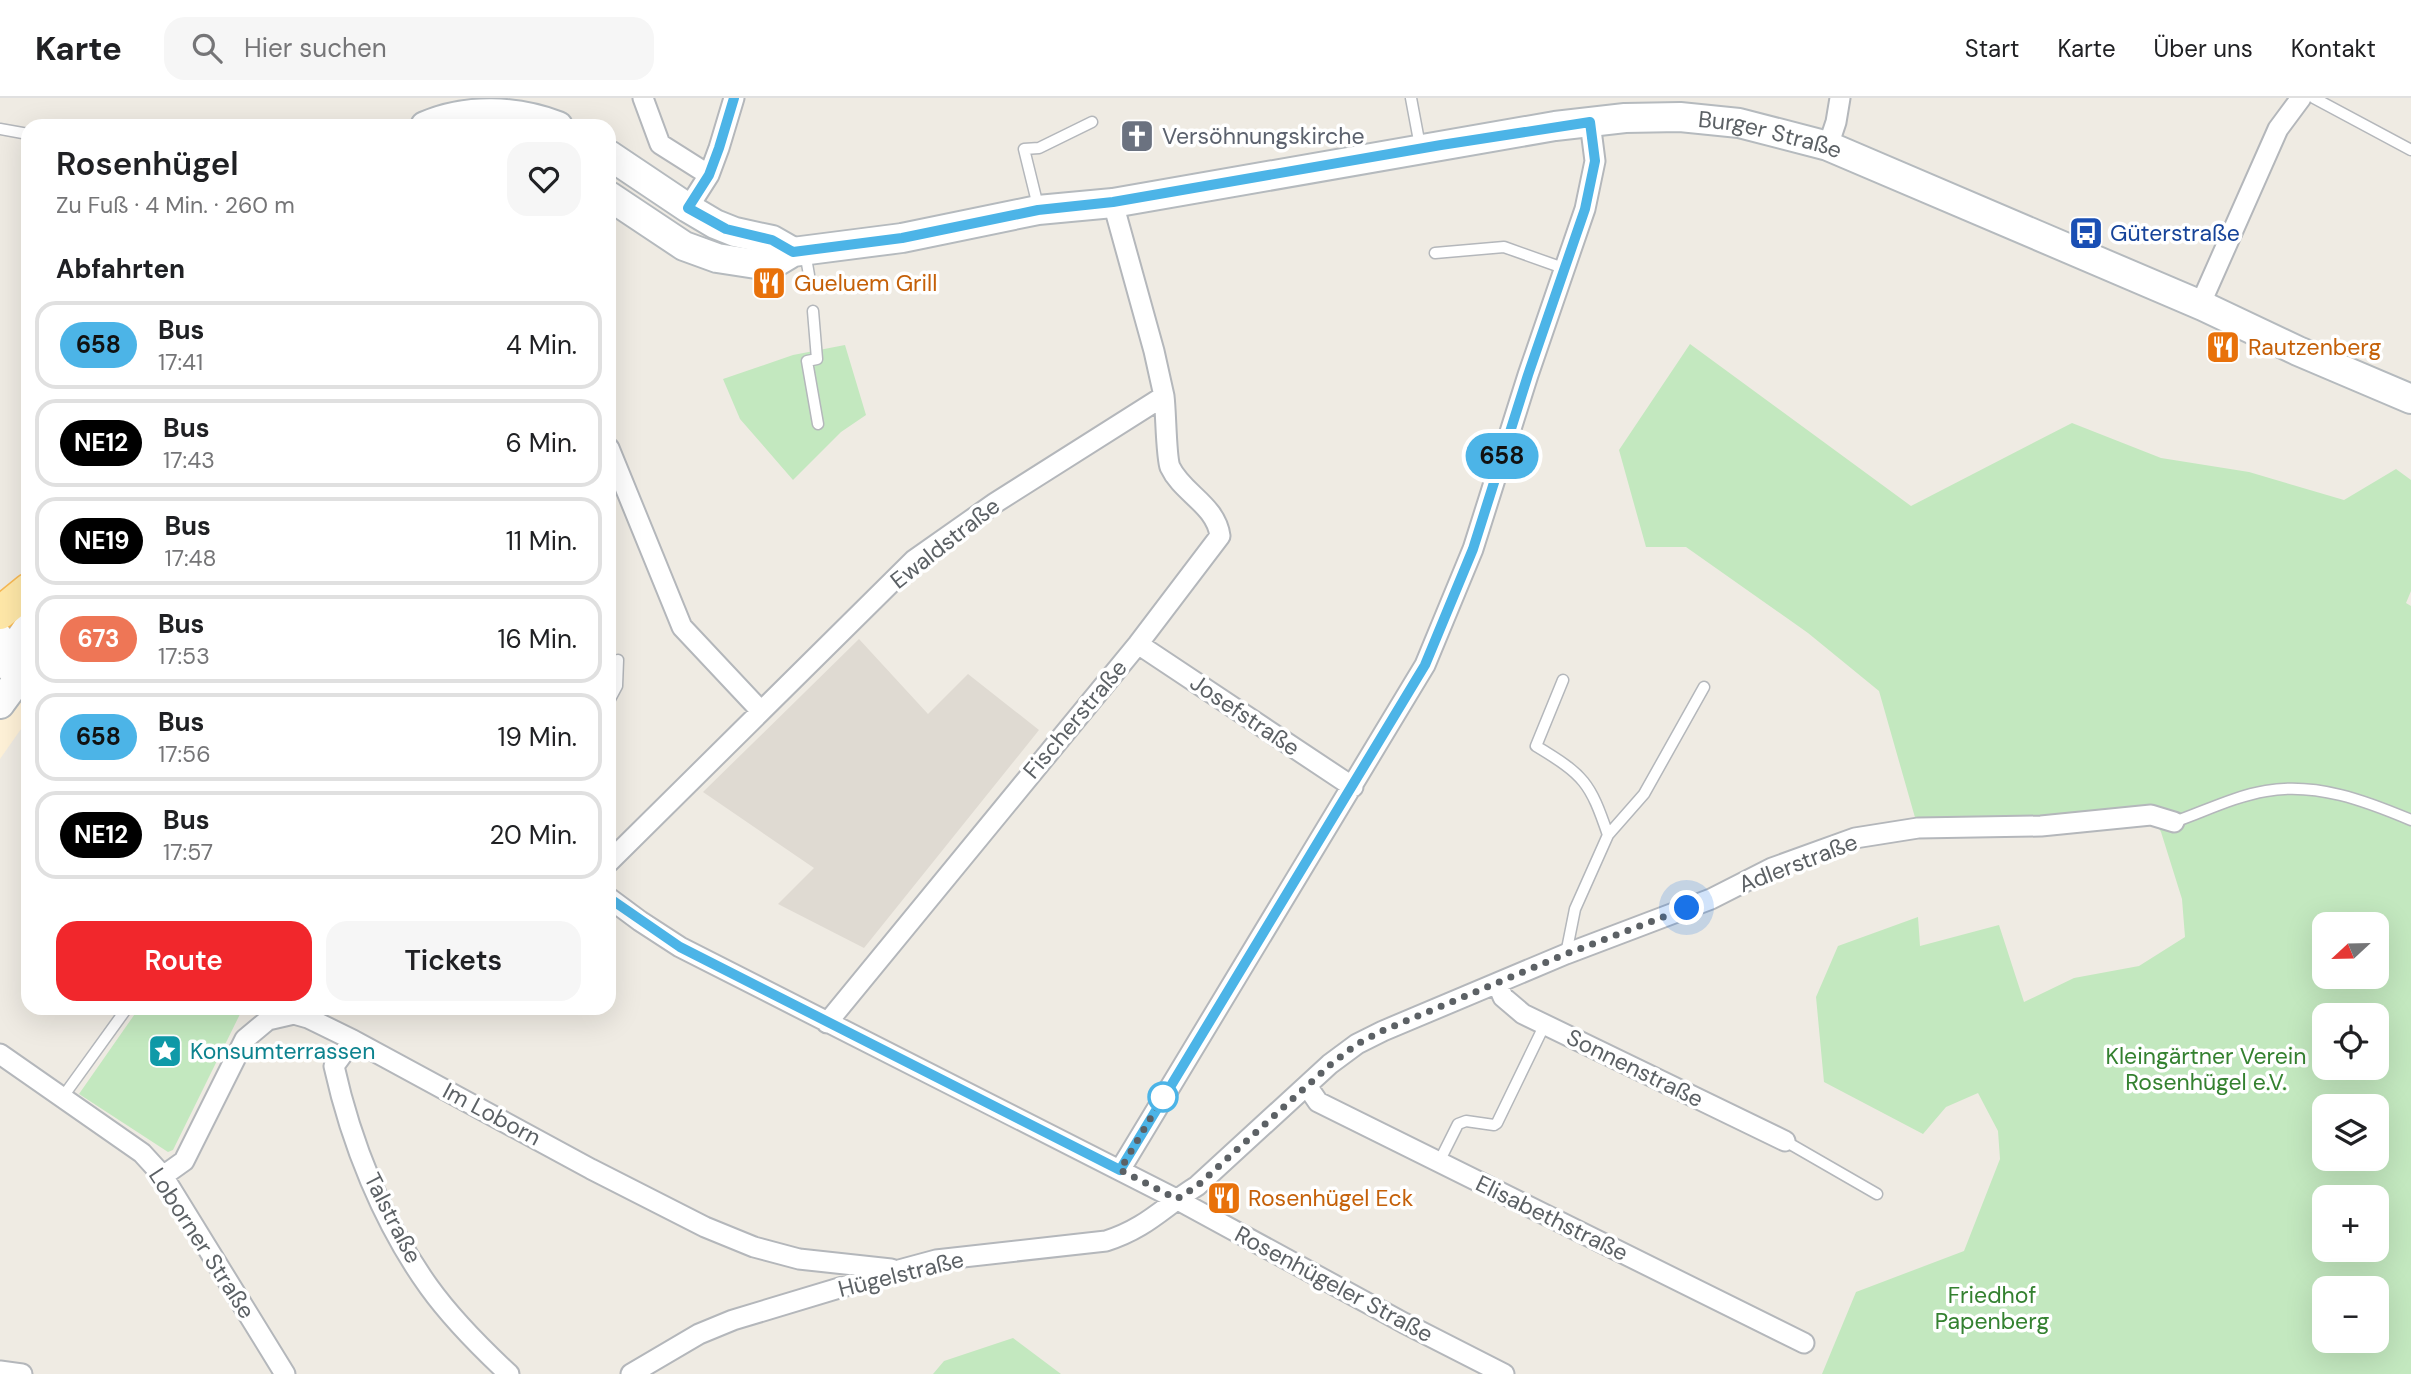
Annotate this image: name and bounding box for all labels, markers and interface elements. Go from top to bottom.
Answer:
search box [164,17,654,80]
text: Karte [35,27,122,70]
icon: search [188,29,226,67]
text: Hier suchen [244,31,387,65]
text: Start [1965,33,2019,64]
text: Karte [2057,33,2116,64]
text: Über uns [2154,33,2253,64]
text: Kontakt [2291,33,2376,64]
street label: Burger Straße [1697,104,1847,165]
church icon: Versöhnungskirche [1118,117,1156,155]
place label: Versöhnungskirche [1162,121,1364,151]
text: Rosenhügel [56,142,239,185]
button: heart [507,142,581,216]
text: Zu Fuß · 4 Min. · 260 m [56,190,295,220]
bus stop icon: Güterstraße [2067,214,2105,252]
place label: Güterstraße [2110,218,2240,248]
text: Abfahrten [56,252,185,286]
restaurant icon: Gueluem Grill [750,264,788,302]
place label: Gueluem Grill [794,268,937,298]
text: Bus [158,313,204,347]
text: 4 Min. [506,328,577,362]
restaurant icon: Rautzenberg [2204,328,2242,366]
text: 658 [76,329,121,360]
place label: Rautzenberg [2248,332,2382,362]
text: 17:41 [158,347,203,377]
text: Bus [163,411,210,445]
text: 6 Min. [506,426,577,460]
text: NE12 [74,427,128,458]
line badge: 658 [1462,433,1542,479]
text: 658 [1480,440,1524,471]
text: 17:43 [163,445,215,475]
street label: Ewaldstraße [884,491,1006,595]
text: Bus [164,509,211,543]
text: 11 Min. [506,524,577,558]
text: NE19 [74,525,129,556]
text: 17:48 [164,543,217,573]
text: Bus [158,607,204,641]
text: 16 Min. [497,622,577,656]
text: 673 [77,623,120,654]
text: 17:53 [158,641,210,671]
street label: Fischerstraße [1016,653,1134,785]
street label: Josefstraße [1184,667,1306,763]
text: Bus [158,705,204,739]
text: 19 Min. [497,720,577,754]
text: 658 [76,721,121,752]
text: 17:56 [158,739,211,769]
text: Bus [163,803,210,837]
text: 20 Min. [489,818,577,852]
text: NE12 [74,819,128,850]
street label: Adlerstraße [1734,827,1862,899]
text: 17:57 [163,837,213,867]
your location [1669,890,1704,925]
north arrow [2312,912,2389,989]
map controls [2312,912,2389,1353]
button: Route [56,921,312,1001]
button: Tickets [326,921,581,1001]
button: locate [2312,1003,2389,1080]
street label: Sonnenstraße [1562,1022,1708,1114]
place icon: Konsumterrassen [146,1032,184,1070]
place label: Konsumterrassen [190,1036,375,1066]
park label: Kleingärtner Verein Rosenhügel e.V. [2106,1041,2306,1097]
street label: Im Loborn [438,1076,546,1152]
unlabelled marker [1148,1082,1178,1112]
button: layers [2312,1094,2389,1171]
street label: Loborner Straße [142,1162,262,1324]
street label: Talstraße [357,1168,429,1268]
street label: Elisabethstraße [1471,1168,1633,1268]
restaurant icon: Rosenhügel Eck [1205,1179,1243,1217]
place label: Rosenhügel Eck [1248,1183,1414,1213]
button: + [2312,1185,2389,1262]
street label: Rosenhügeler Straße [1230,1219,1438,1349]
street label: Hügelstraße [835,1244,967,1304]
button: − [2312,1276,2389,1353]
park label: Friedhof Papenberg [1935,1280,2049,1336]

